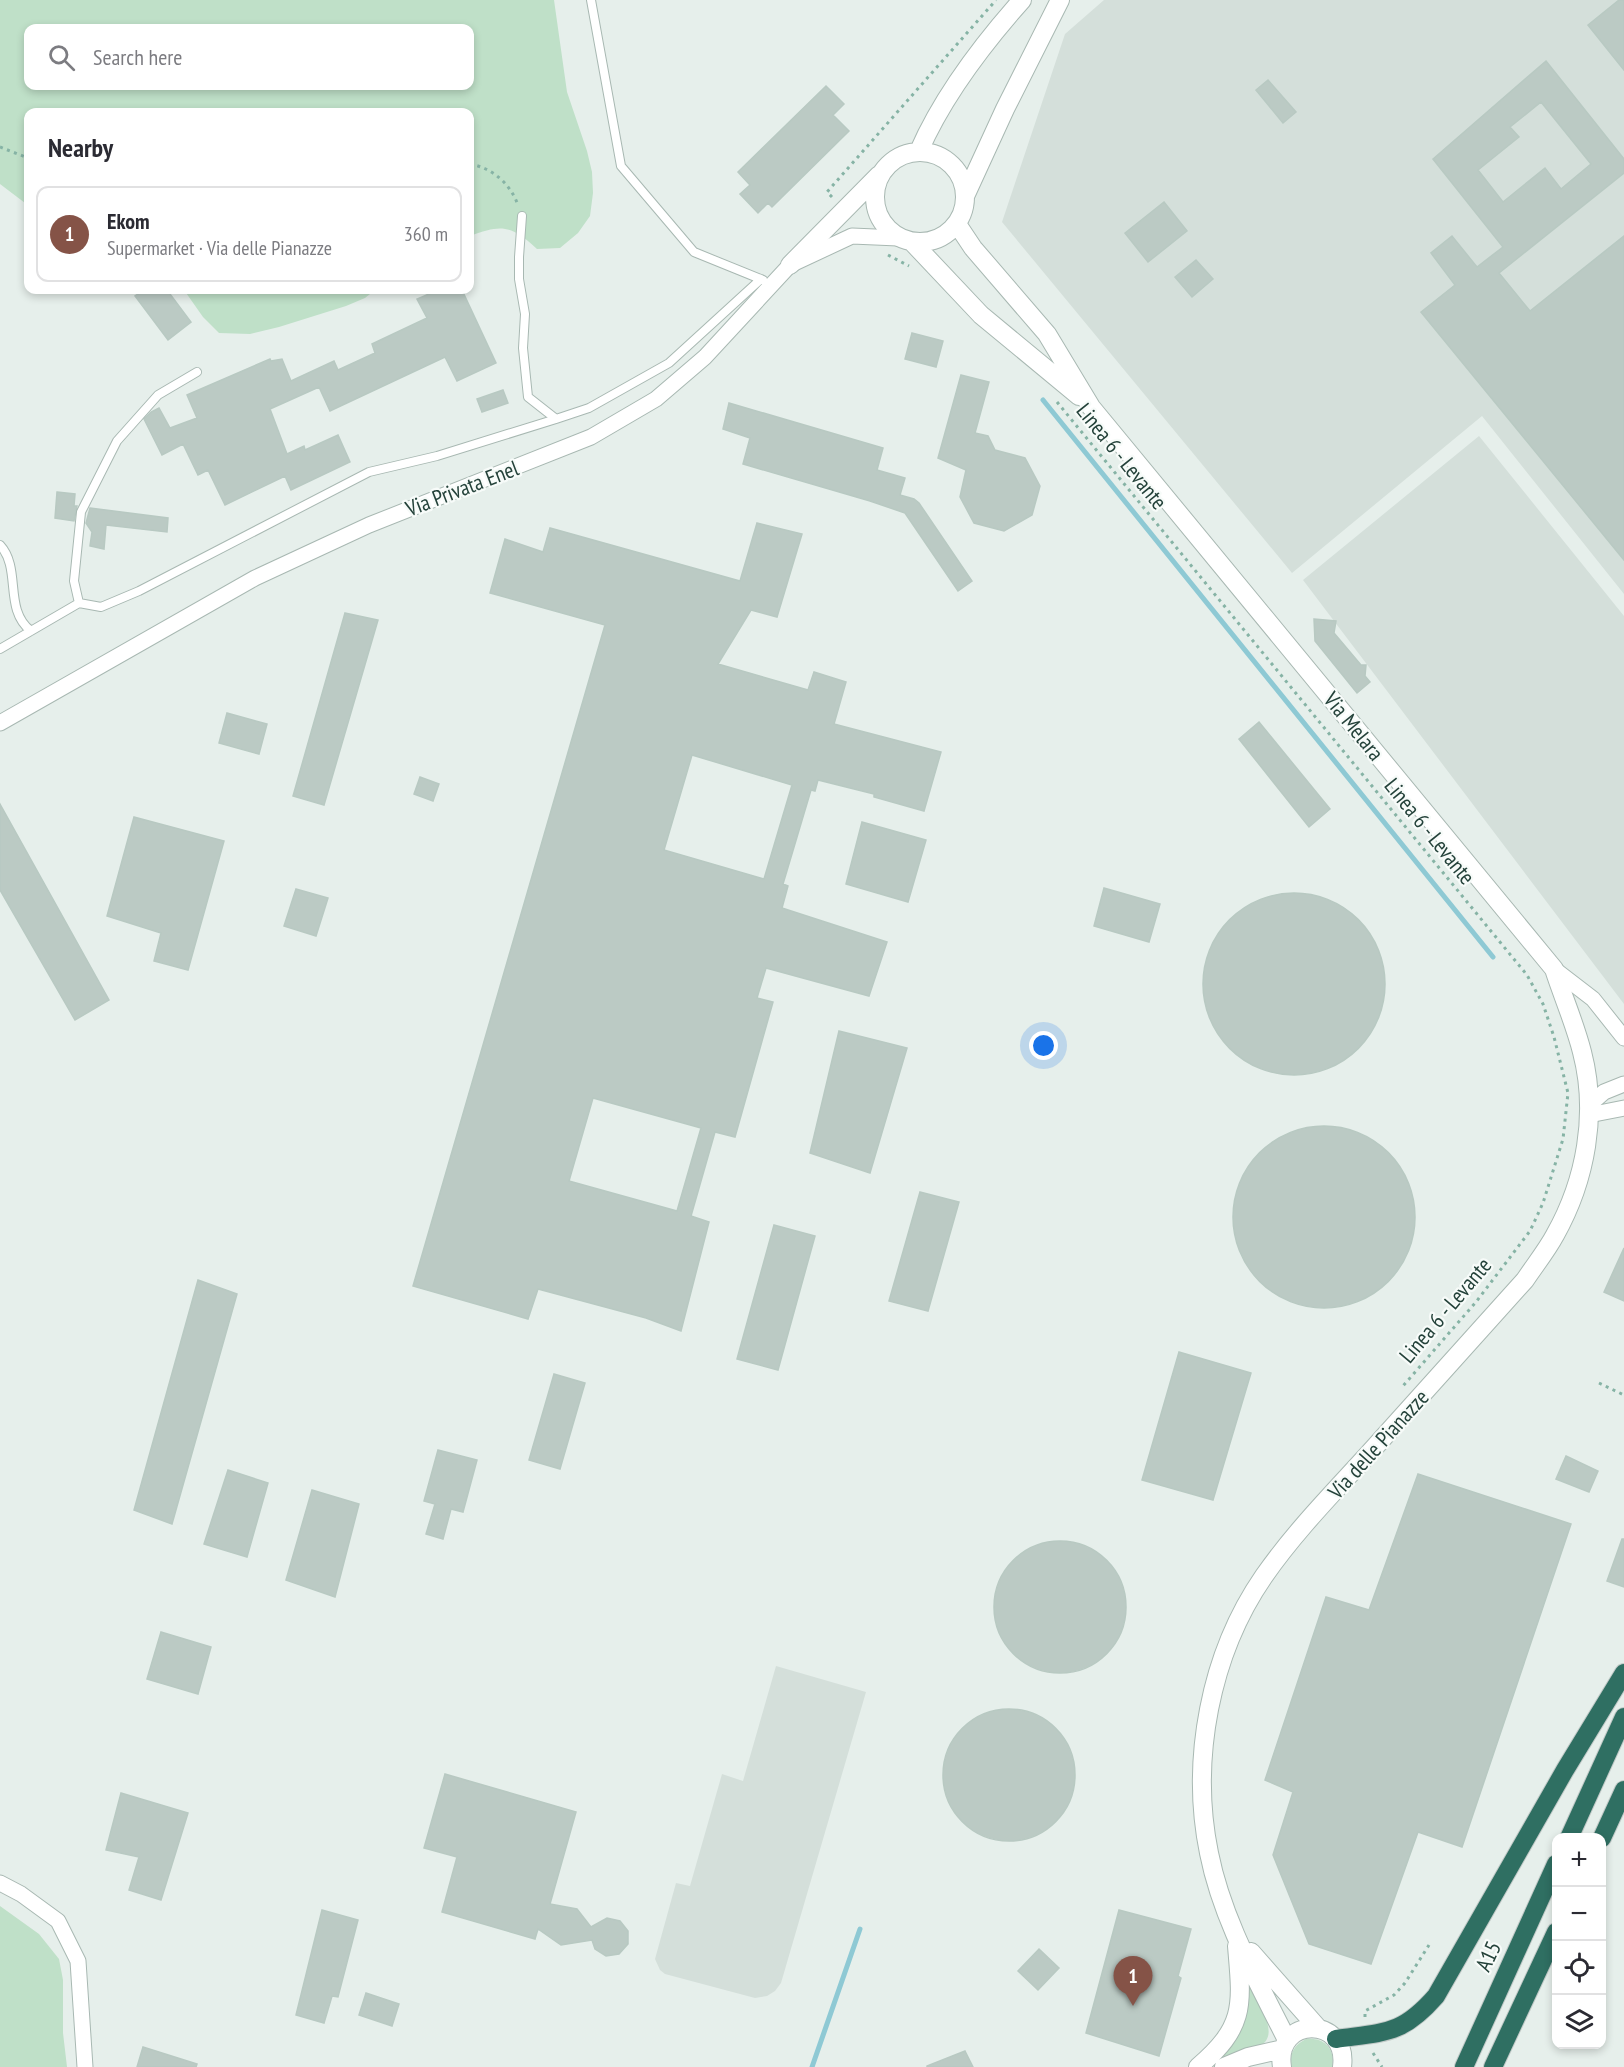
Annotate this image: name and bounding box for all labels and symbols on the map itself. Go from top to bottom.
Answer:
street label: Linea 6 - Levante [1071,397,1173,515]
street label: Via Privata Enel [401,453,523,523]
street label: Via Melara [1317,685,1390,766]
street label: Linea 6 - Levante [1379,772,1481,890]
your location [1029,1031,1058,1060]
street label: Linea 6 - Levante [1393,1252,1497,1368]
street label: Via delle Pianazze [1321,1383,1434,1505]
street label: A15 [1469,1936,1507,1976]
pin: 1 [1114,1956,1152,2006]

